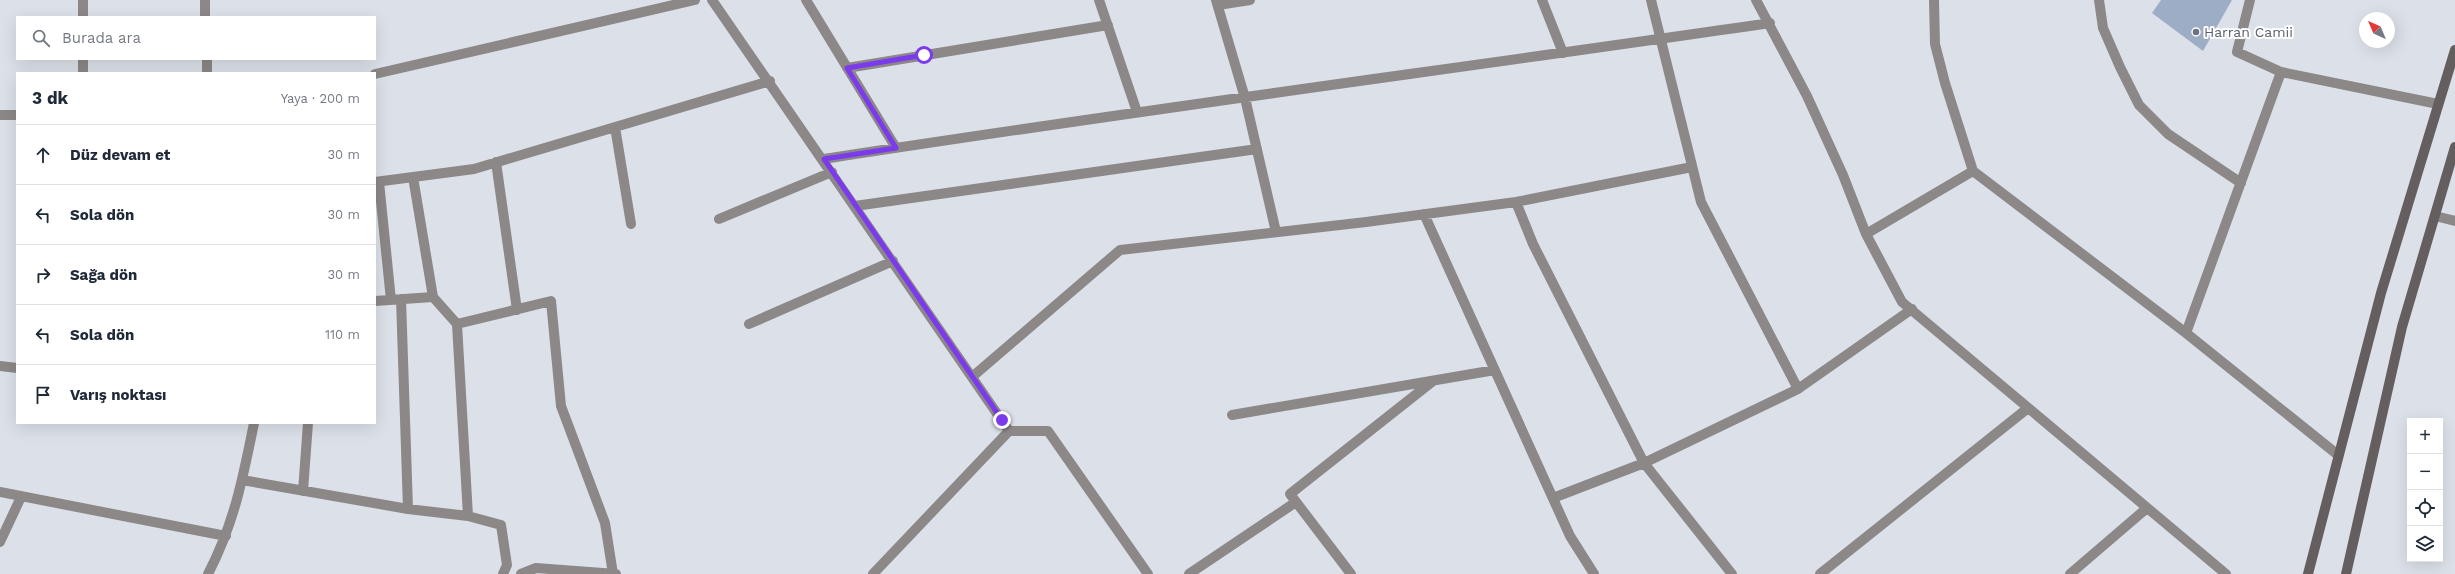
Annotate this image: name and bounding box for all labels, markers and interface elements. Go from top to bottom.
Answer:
north arrow [2359,12,2395,48]
search box [16,16,376,60]
place label: Harran Camii [2204,24,2293,40]
icon: search [30,27,52,49]
marker: Harran Camii [2191,27,2201,37]
text: Burada ara [62,29,141,47]
route start [915,46,933,64]
text: 3 dk [32,88,68,108]
text: Yaya · 200 m [281,91,360,106]
icon: ahead [32,144,54,166]
text: Düz devam et [70,146,170,164]
text: 30 m [328,147,360,162]
icon: left [32,204,54,226]
text: Sola dön [70,206,134,224]
text: 30 m [328,207,360,222]
icon: right [32,264,54,286]
text: Sağa dön [70,266,137,284]
text: 30 m [328,267,360,282]
icon: left [32,324,54,346]
text: Sola dön [70,326,134,344]
text: 110 m [325,327,360,342]
icon: arrive [32,384,54,406]
text: Varış noktası [70,386,167,404]
route end [993,411,1011,429]
map controls [2407,418,2443,562]
button: + [2407,418,2443,454]
button: − [2407,454,2443,490]
button: locate [2407,490,2443,526]
button: layers [2407,526,2443,562]

